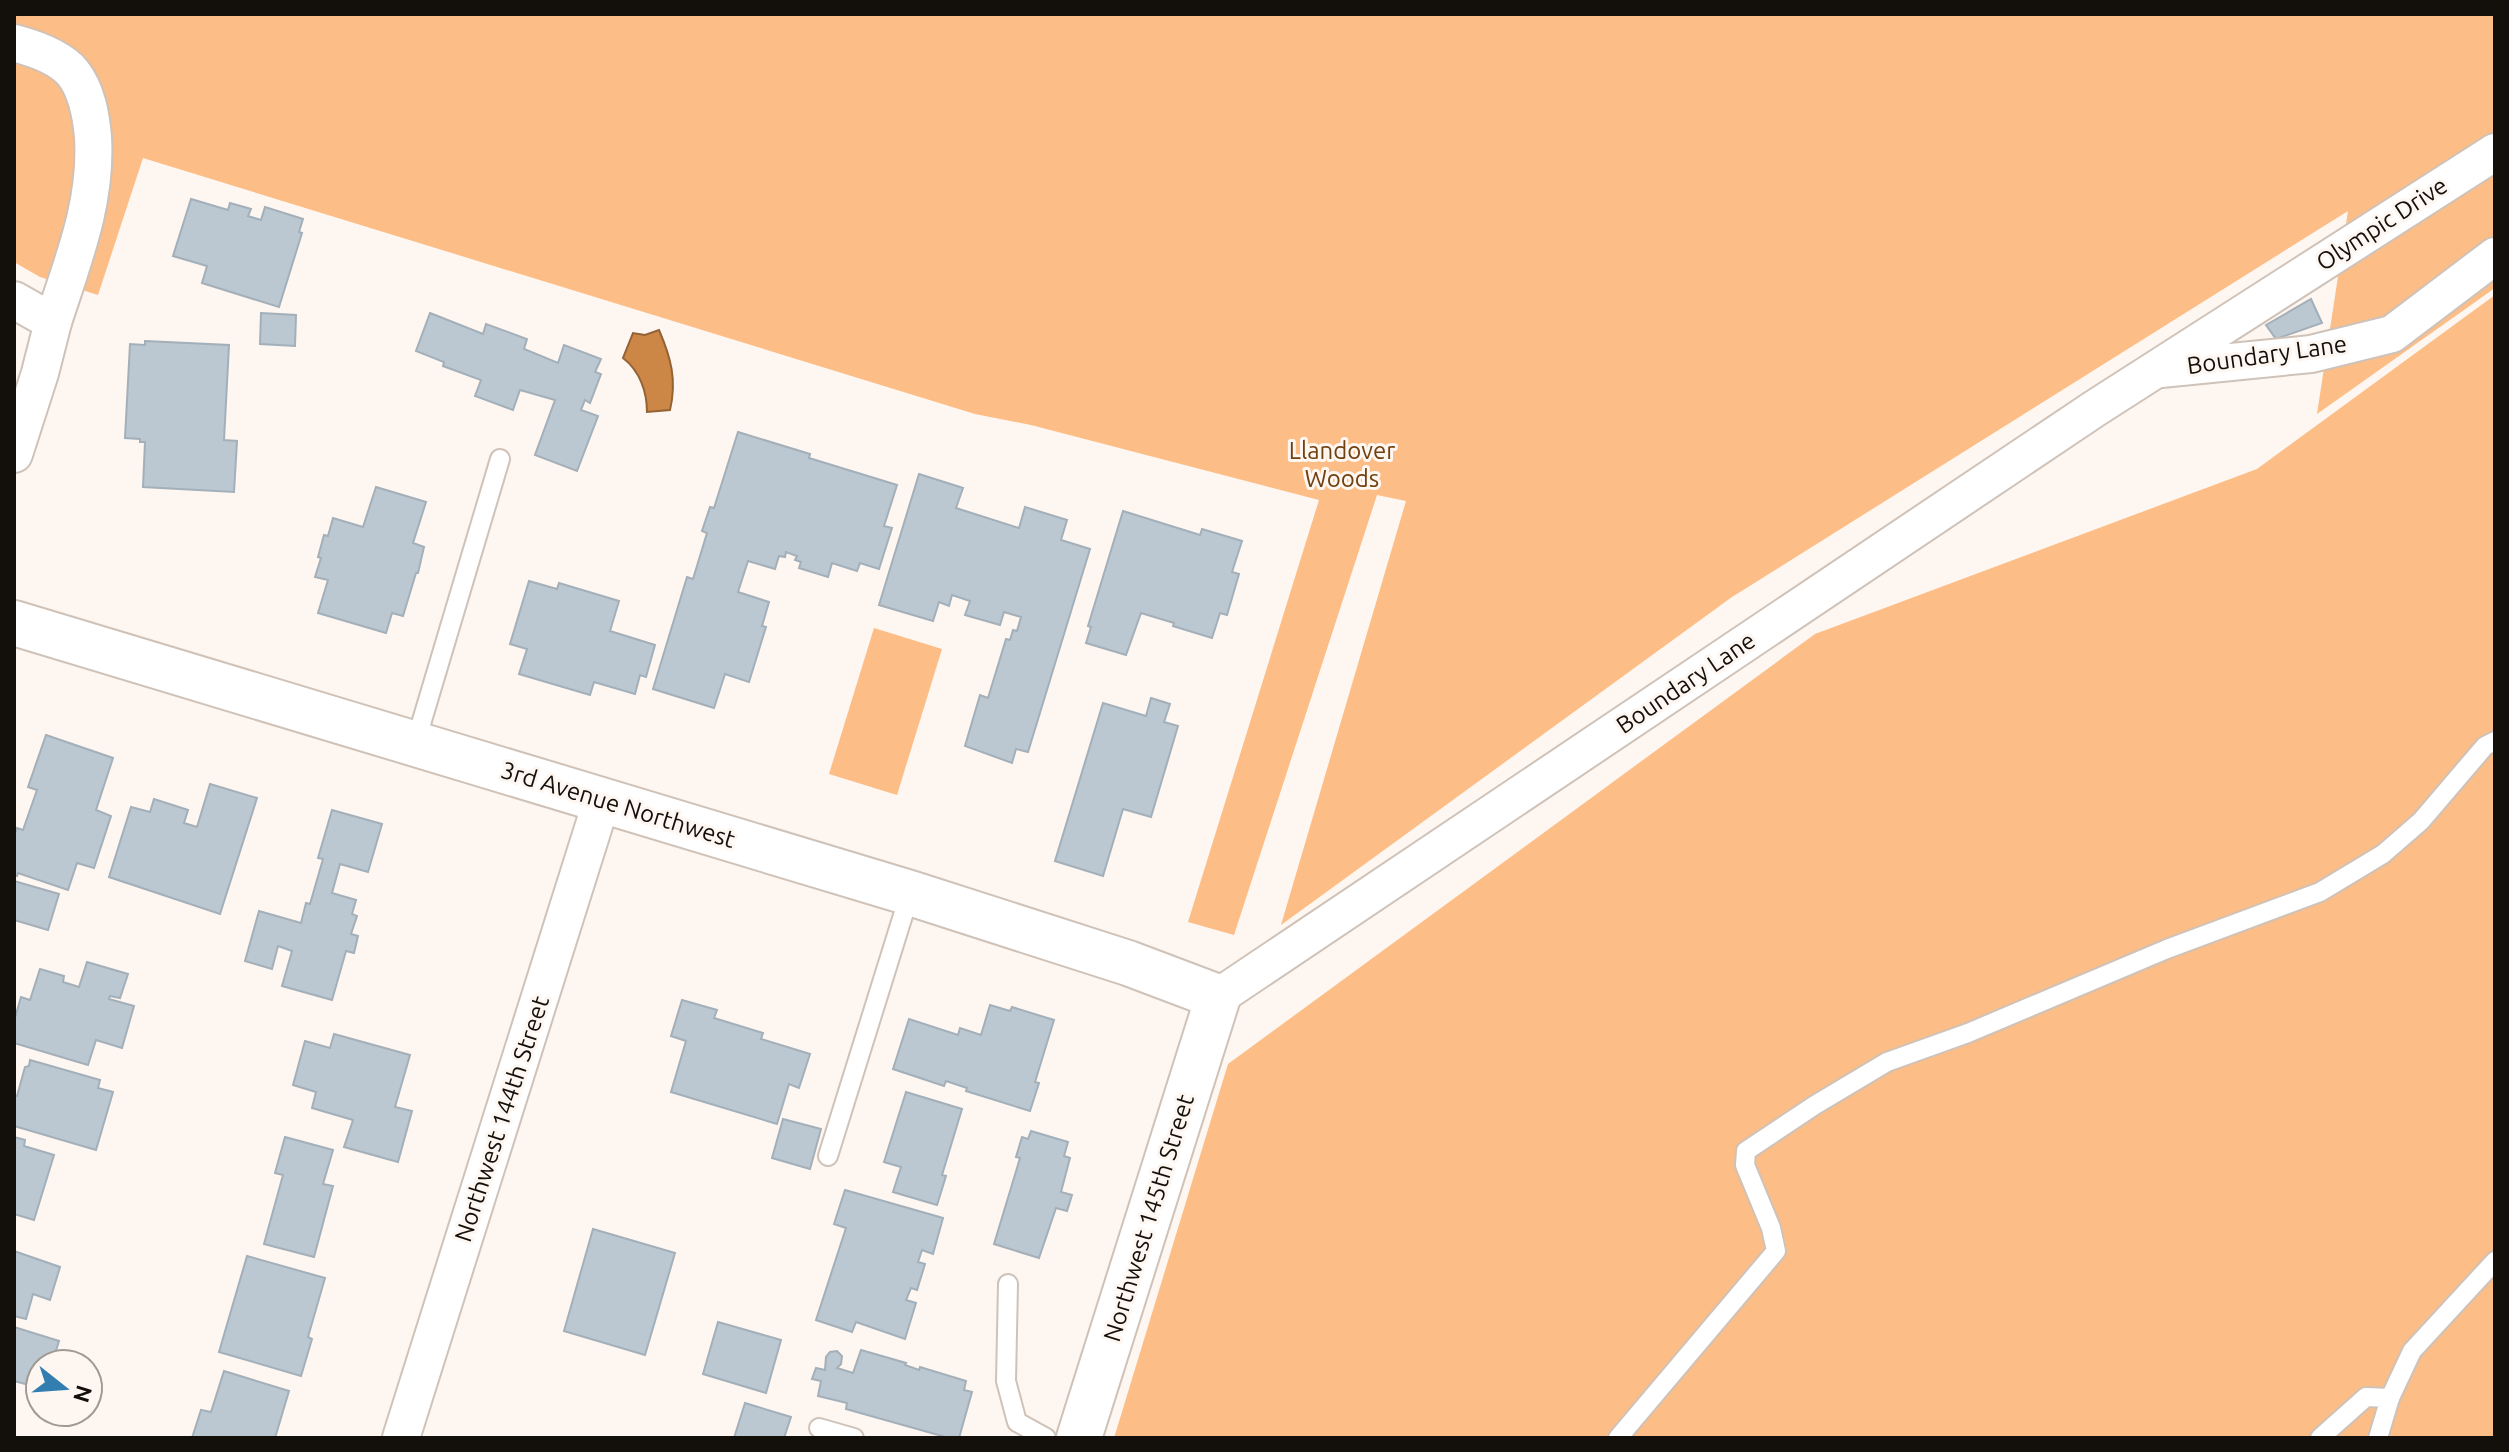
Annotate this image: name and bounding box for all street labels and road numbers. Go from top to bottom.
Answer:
street label: Olympic Drive [2311,171,2452,276]
street label: Boundary Lane [2185,330,2349,379]
street label: Boundary Lane [1611,626,1760,739]
street label: 3rd Avenue Northwest [498,756,739,853]
street label: Northwest 144th Street [449,992,554,1245]
street label: Northwest 145th Street [1098,1091,1199,1345]

